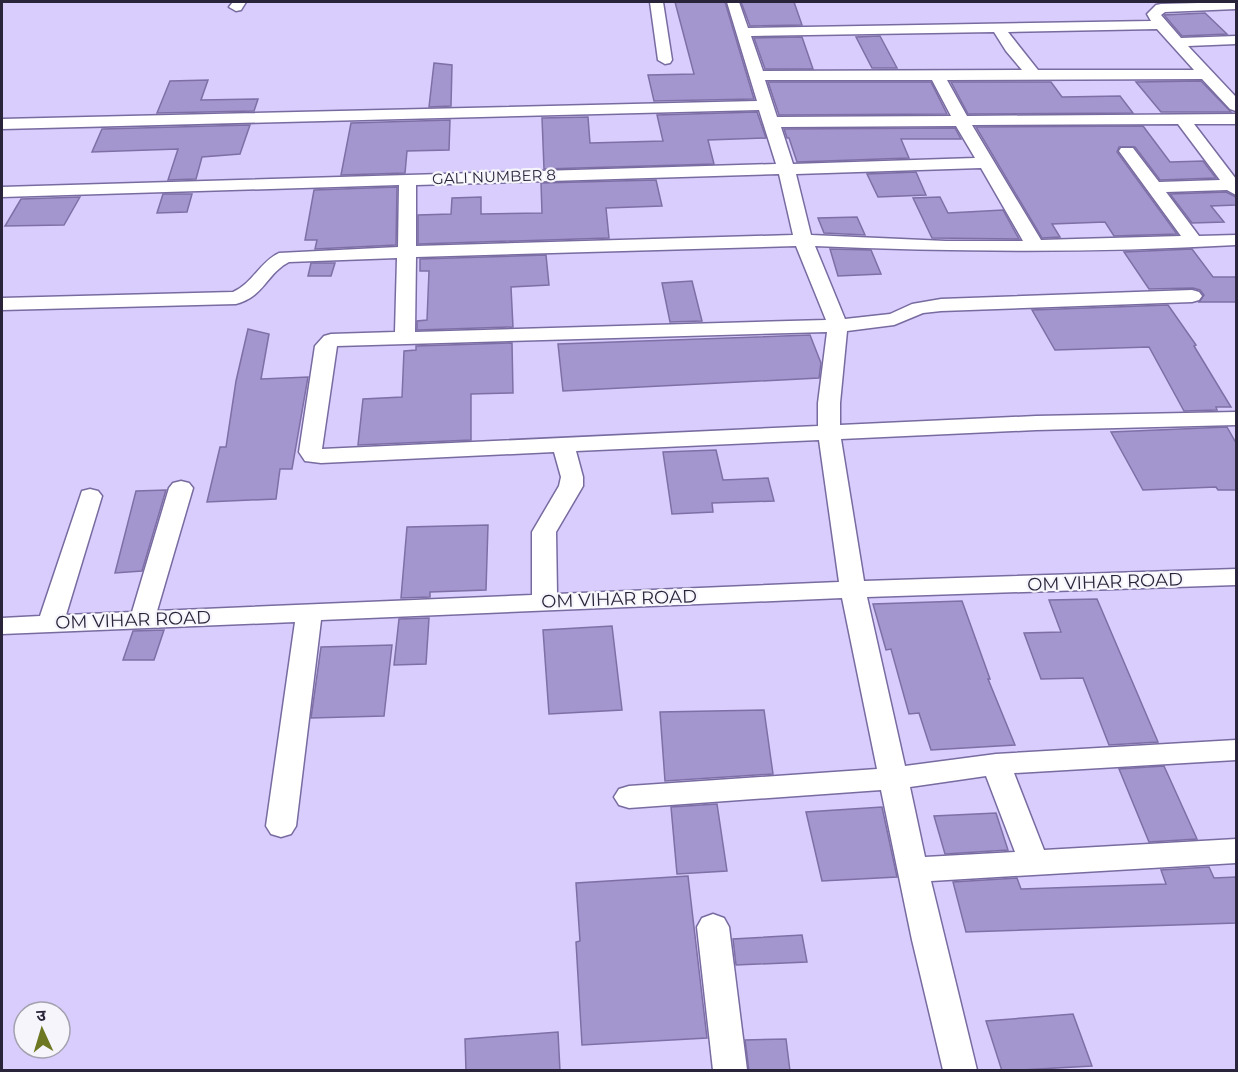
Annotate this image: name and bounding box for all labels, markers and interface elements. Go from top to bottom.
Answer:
street label: GALI NUMBER 8 [432,165,556,188]
street label: OM VIHAR ROAD [1027,568,1183,596]
street label: OM VIHAR ROAD [541,585,697,613]
street label: OM VIHAR ROAD [55,606,211,634]
north arrow [12,1000,72,1060]
text: उ [36,1006,47,1025]

